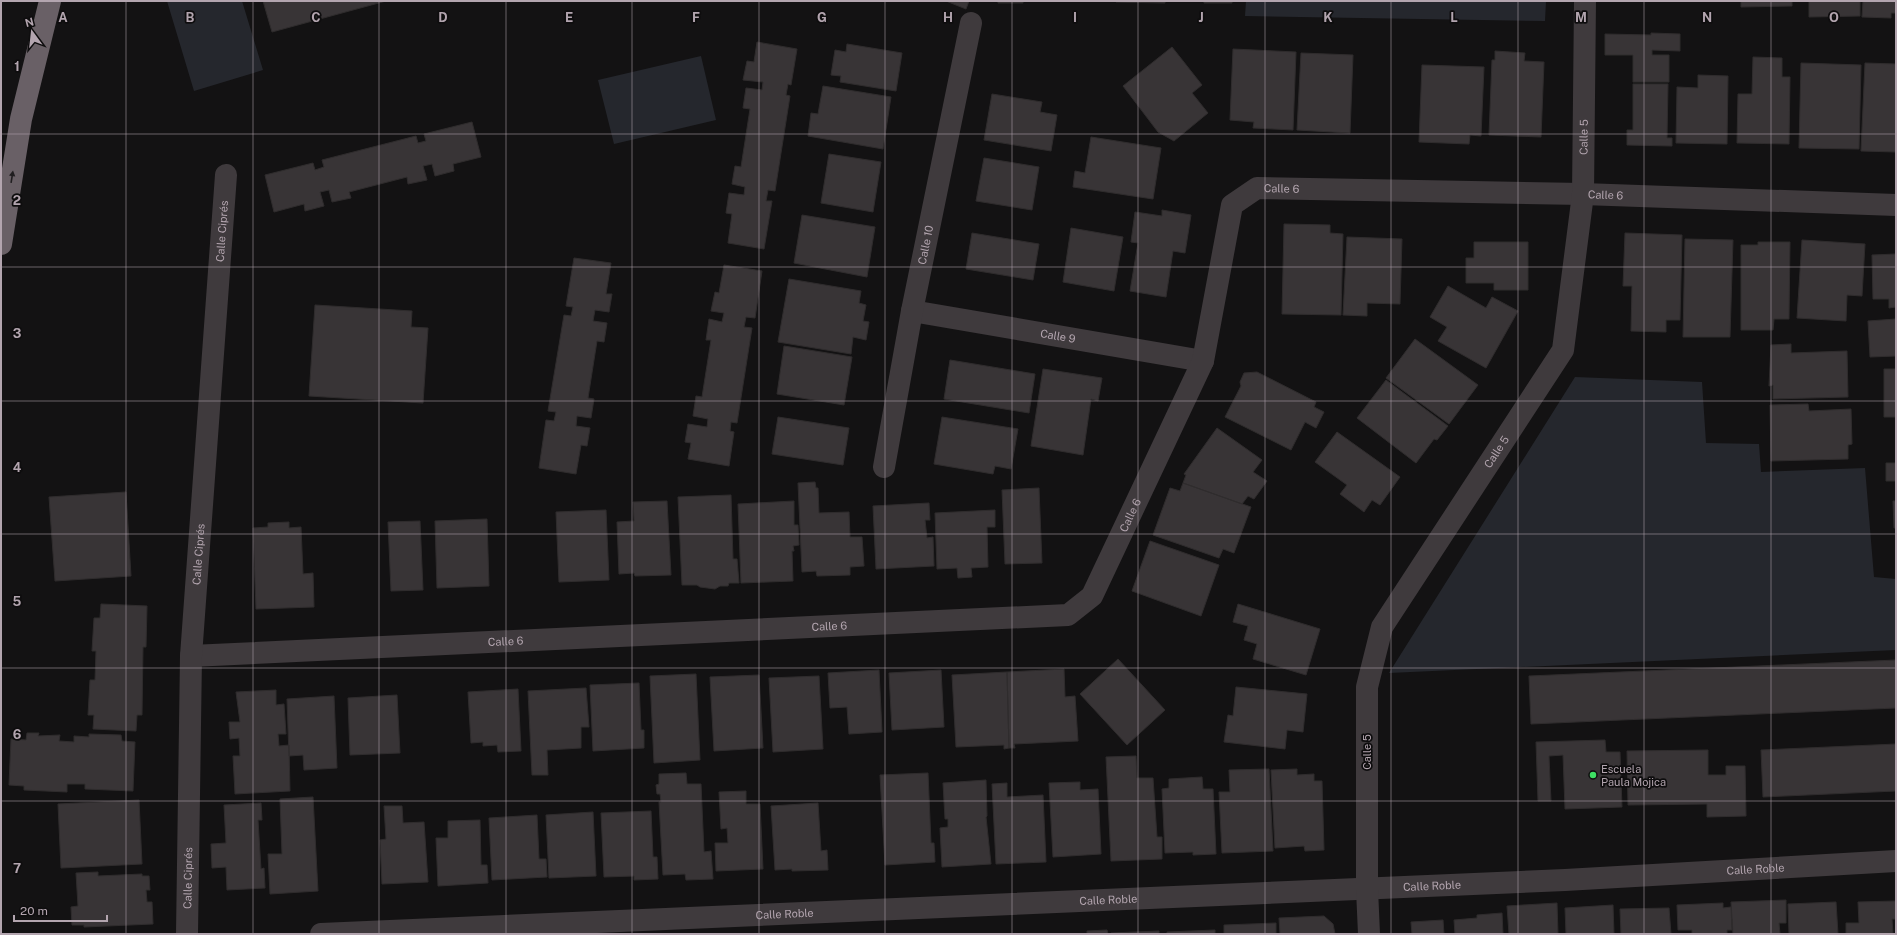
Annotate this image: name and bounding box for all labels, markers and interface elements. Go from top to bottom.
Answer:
text: A [58,10,68,25]
text: B [186,10,195,25]
text: C [311,10,321,25]
text: D [438,10,448,25]
text: E [565,10,573,25]
text: F [692,10,700,25]
text: G [817,10,827,25]
text: H [943,10,953,25]
text: I [1073,10,1077,25]
text: J [1198,10,1204,25]
text: K [1323,10,1333,25]
text: L [1450,10,1458,25]
text: M [1575,10,1587,25]
text: N [1702,10,1712,25]
text: O [1829,10,1839,25]
north arrow [12,12,52,52]
text: N [24,15,35,29]
text: 1 [14,59,20,74]
street label: Calle 5 [1577,119,1590,155]
one-way arrow [9,171,15,184]
street label: Calle 6 [1264,182,1300,195]
street label: Calle 6 [1588,188,1624,201]
text: 2 [13,193,21,208]
street label: Calle Ciprés [214,200,230,262]
street label: Calle 10 [916,224,935,266]
text: 3 [13,326,22,341]
street label: Calle 9 [1039,327,1077,345]
street label: Calle 5 [1482,434,1511,470]
text: 4 [13,460,22,475]
street label: Calle 6 [1117,496,1143,534]
street label: Calle Ciprés [190,523,207,585]
text: 5 [13,594,22,609]
street label: Calle 6 [811,619,847,633]
street label: Calle 6 [488,634,524,648]
text: 6 [13,727,22,742]
street label: Calle 5 [1361,734,1373,770]
place label: Escuela Paula Mojica [1601,763,1666,788]
marker: Escuela Paula Mojica [1588,770,1598,780]
street label: Calle Ciprés [181,847,194,909]
text: 7 [13,861,21,876]
street label: Calle Roble [1726,861,1785,877]
street label: Calle Roble [1403,879,1461,893]
street label: Calle Roble [1079,893,1138,907]
scale bar [14,897,107,923]
text: 20 m [20,904,48,918]
street label: Calle Roble [755,907,814,921]

